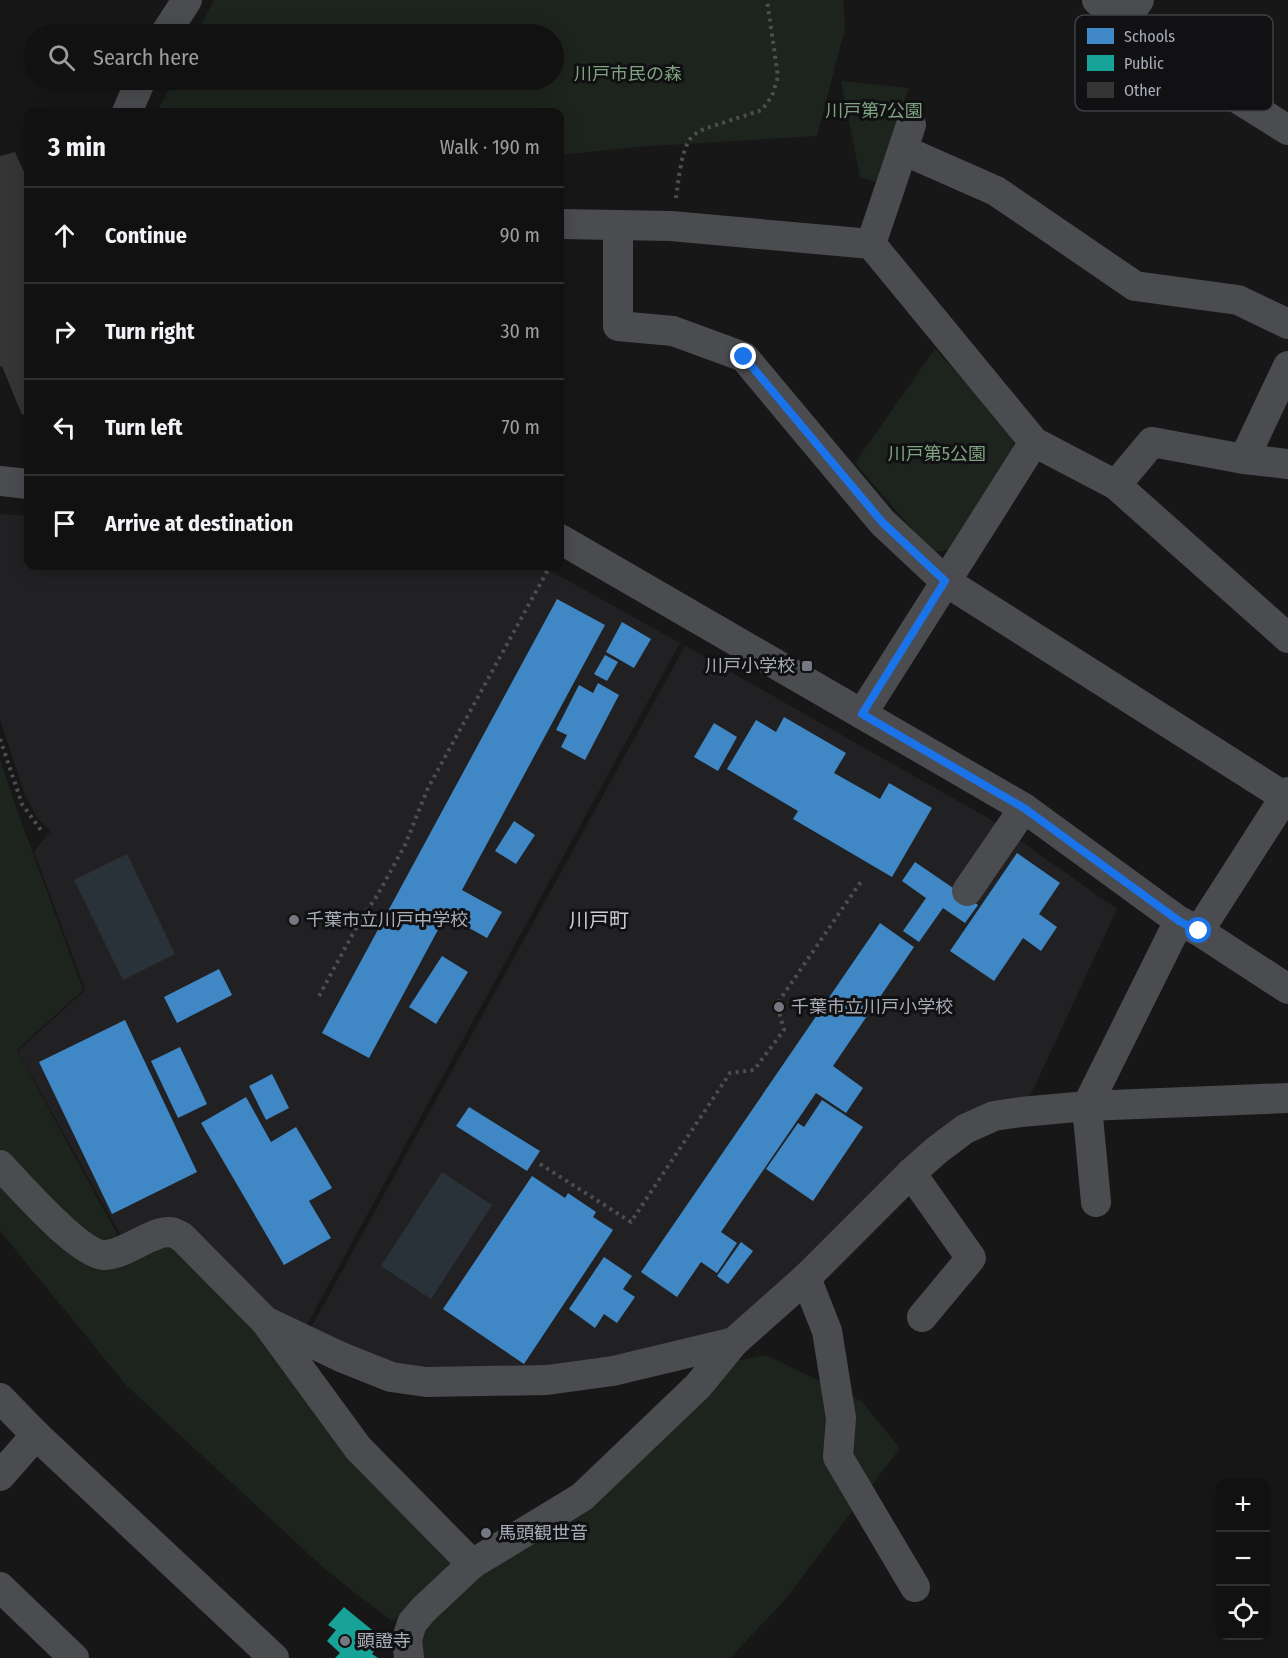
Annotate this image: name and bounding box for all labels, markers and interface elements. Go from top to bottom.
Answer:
legend [1075,15,1273,111]
search box [24,24,564,90]
text: Schools [1124,27,1175,46]
icon: search [45,41,78,74]
text: Search here [93,44,199,71]
text: Public [1124,54,1164,73]
park label: 川戸市民の森 [574,63,682,85]
text: Other [1124,81,1162,100]
park label: 川戸第7公園 [825,100,923,122]
text: 3 min [48,132,106,163]
text: Walk · 190 m [440,135,540,159]
icon: ahead [48,219,81,252]
text: Continue [105,222,187,249]
text: 90 m [500,223,540,247]
icon: right [48,315,81,348]
text: Turn right [105,318,194,345]
text: 30 m [500,319,540,343]
route end [730,343,756,369]
icon: left [48,411,81,444]
text: Turn left [105,414,183,441]
text: 70 m [502,415,540,439]
park label: 川戸第5公園 [888,443,986,465]
icon: arrive [48,507,81,540]
text: Arrive at destination [105,510,293,537]
place label: 川戸小学校 [705,655,795,677]
marker: 川戸小学校 [800,659,814,673]
district label: 川戸町 [569,908,629,932]
place label: 千葉市立川戸中学校 [306,909,468,931]
marker: 千葉市立川戸中学校 [287,913,301,927]
route start [1185,917,1211,943]
place label: 千葉市立川戸小学校 [791,996,953,1018]
marker: 千葉市立川戸小学校 [772,1000,786,1014]
map controls [1216,1478,1270,1640]
button: + [1216,1478,1270,1532]
place label: 馬頭観世音 [498,1522,588,1544]
marker: 馬頭観世音 [479,1526,493,1540]
button: − [1216,1532,1270,1586]
button: locate [1216,1586,1270,1640]
place label: 顕證寺 [357,1630,411,1652]
marker: 顕證寺 [338,1634,352,1648]

